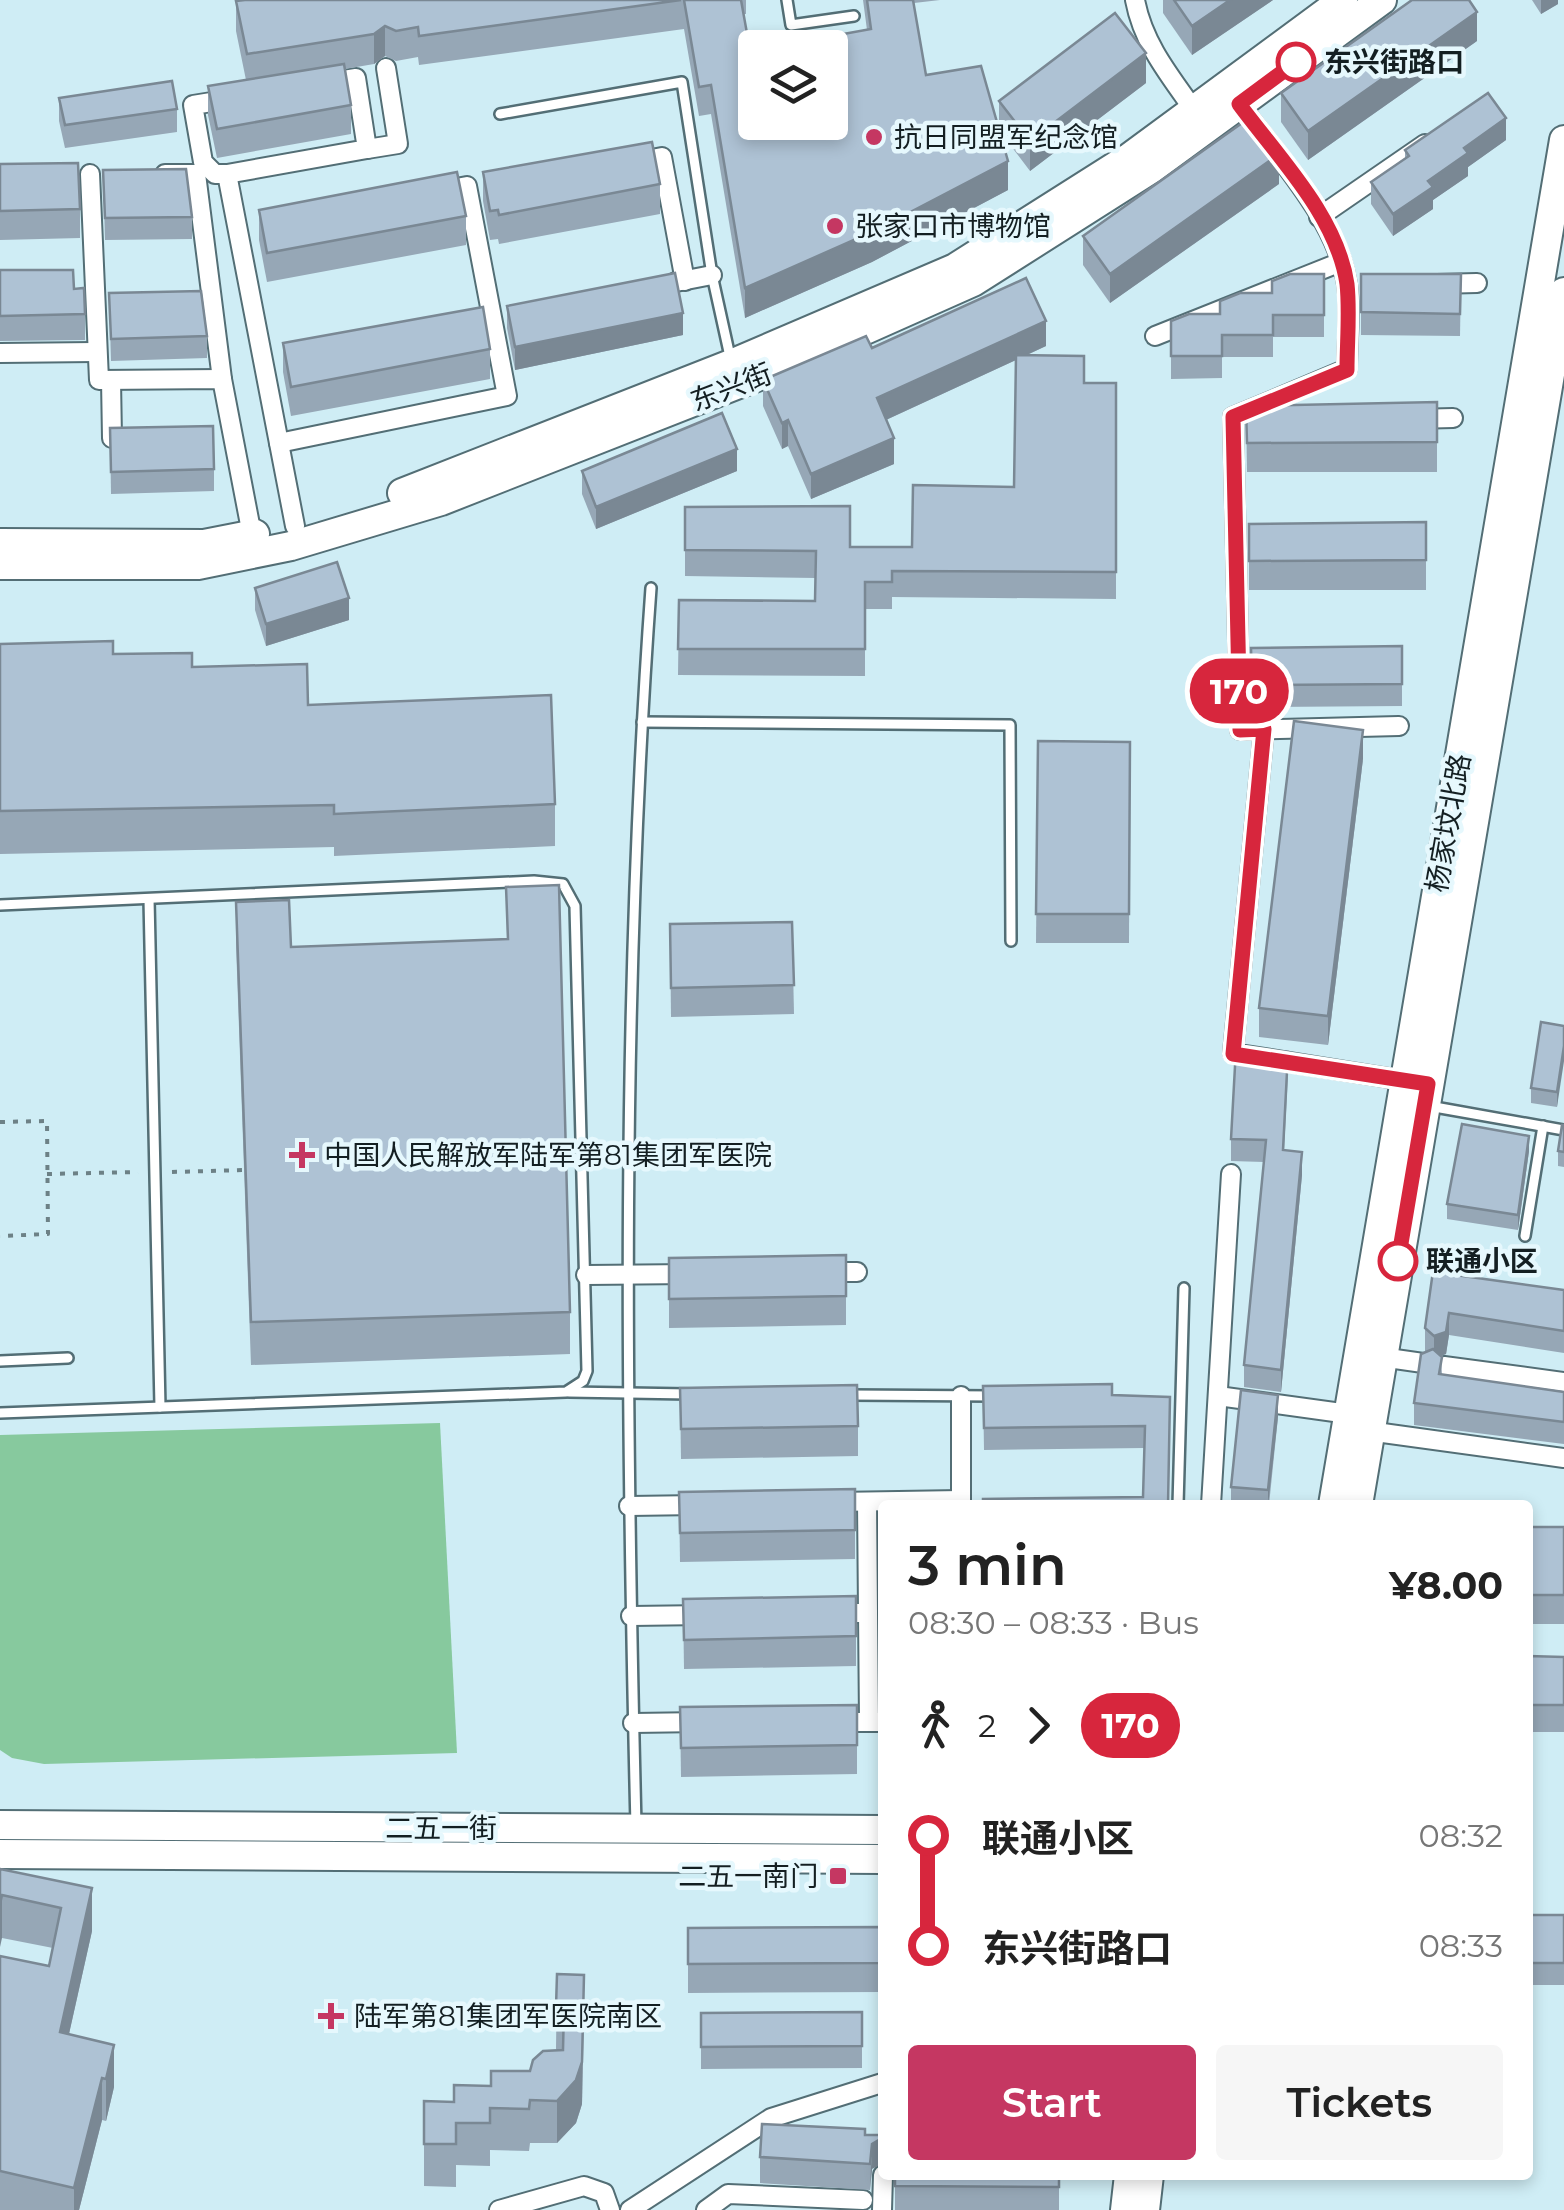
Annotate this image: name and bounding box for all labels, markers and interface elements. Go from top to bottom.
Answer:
map controls [738,30,848,140]
button: layers [738,30,848,140]
marker: 东兴街路口 [1277,43,1315,81]
place label: 东兴街路口 [1324,45,1464,79]
place label: 抗日同盟军纪念馆 [894,120,1118,154]
marker: 抗日同盟军纪念馆 [863,126,885,148]
place label: 张家口市博物馆 [855,209,1051,243]
marker: 张家口市博物馆 [824,215,846,237]
street label: 东兴街 [686,356,776,418]
line badge: 170 [1182,658,1296,724]
text: 170 [1210,670,1268,713]
street label: 杨家坟北路 [1419,751,1477,895]
place label: 中国人民解放军陆军第81集团军医院 [324,1138,772,1172]
marker: 中国人民解放军陆军第81集团军医院 [289,1142,315,1168]
marker: 联通小区 [1379,1242,1417,1280]
place label: 联通小区 [1426,1244,1538,1278]
text: 3 min [908,1532,1067,1599]
text: ¥8.00 [1389,1562,1503,1609]
text: 08:30 – 08:33 · Bus [908,1603,1199,1642]
icon: walk [908,1698,963,1753]
icon: forward [1011,1698,1066,1753]
text: 170 [1101,1704,1160,1747]
text: 2 [978,1706,996,1745]
street label: 二五一街 [385,1811,497,1845]
text: 联通小区 [982,1815,1134,1862]
text: 08:32 [1419,1816,1503,1855]
place label: 二五一南门 [678,1859,818,1893]
marker: 二五一南门 [827,1865,849,1887]
text: 东兴街路口 [982,1925,1172,1972]
text: 08:33 [1419,1926,1503,1965]
place label: 陆军第81集团军医院南区 [354,1999,662,2033]
marker: 陆军第81集团军医院南区 [318,2003,344,2029]
button: Start [908,2045,1196,2160]
button: Tickets [1216,2045,1503,2160]

